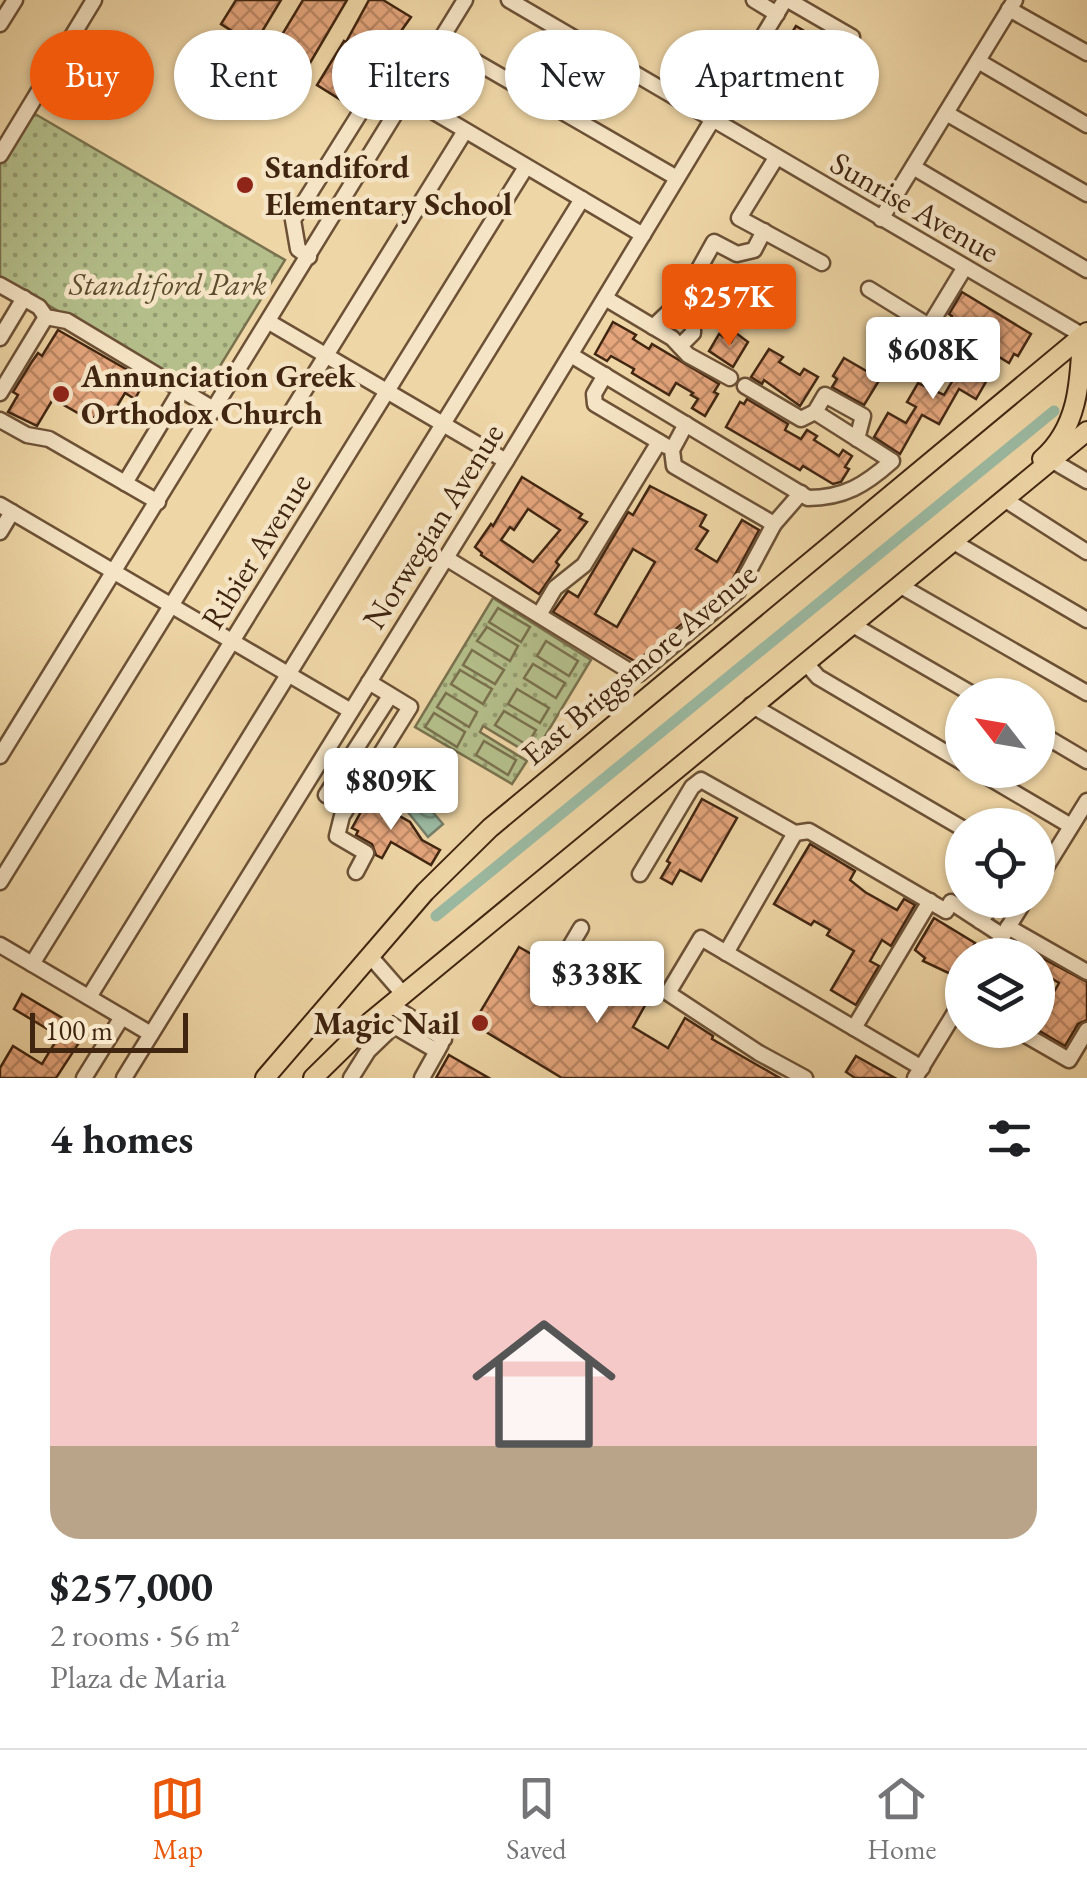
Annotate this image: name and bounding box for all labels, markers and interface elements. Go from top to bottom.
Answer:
chip: Buy [30,30,154,120]
chip: Rent [174,30,312,120]
chip: Filters [332,30,485,120]
chip: New [505,30,640,120]
chip: Apartment [660,30,879,120]
street label: Sunrise Avenue [823,142,1007,272]
place label: Standiford Elementary School [265,146,512,225]
marker: Standiford Elementary School [234,174,256,196]
park label: Standiford Park [68,263,267,305]
pin: $257K [659,264,799,349]
text: $257K [684,275,774,317]
pin: $608K [863,317,1003,402]
text: $608K [888,328,978,370]
place label: Annunciation Greek Orthodox Church [80,355,356,434]
marker: Annunciation Greek Orthodox Church [50,383,72,405]
street label: Norwegian Avenue [353,415,513,637]
street label: Ribier Avenue [191,465,321,637]
street label: East Briggsmore Avenue [513,553,765,775]
north arrow [945,678,1055,788]
map controls [945,678,1055,1048]
pin: $809K [321,748,461,833]
text: $809K [346,759,436,801]
button: locate [945,808,1055,918]
button: layers [945,938,1055,1048]
pin: $338K [527,941,667,1026]
text: $338K [552,952,642,994]
place label: Magic Nail [313,1002,460,1044]
scale bar [30,1008,188,1052]
text: 100 m [45,1012,113,1048]
marker: Magic Nail [469,1012,491,1034]
text: 4 homes [50,1111,193,1166]
icon: filters [982,1111,1037,1166]
icon: home [454,1294,634,1474]
text: $257,000 [50,1559,213,1614]
text: 2 rooms · 56 m² [50,1614,240,1656]
text: Plaza de Maria [50,1656,226,1698]
tab: Map [150,1771,205,1867]
tab: Saved [506,1771,566,1867]
tab: Home [867,1771,937,1867]

